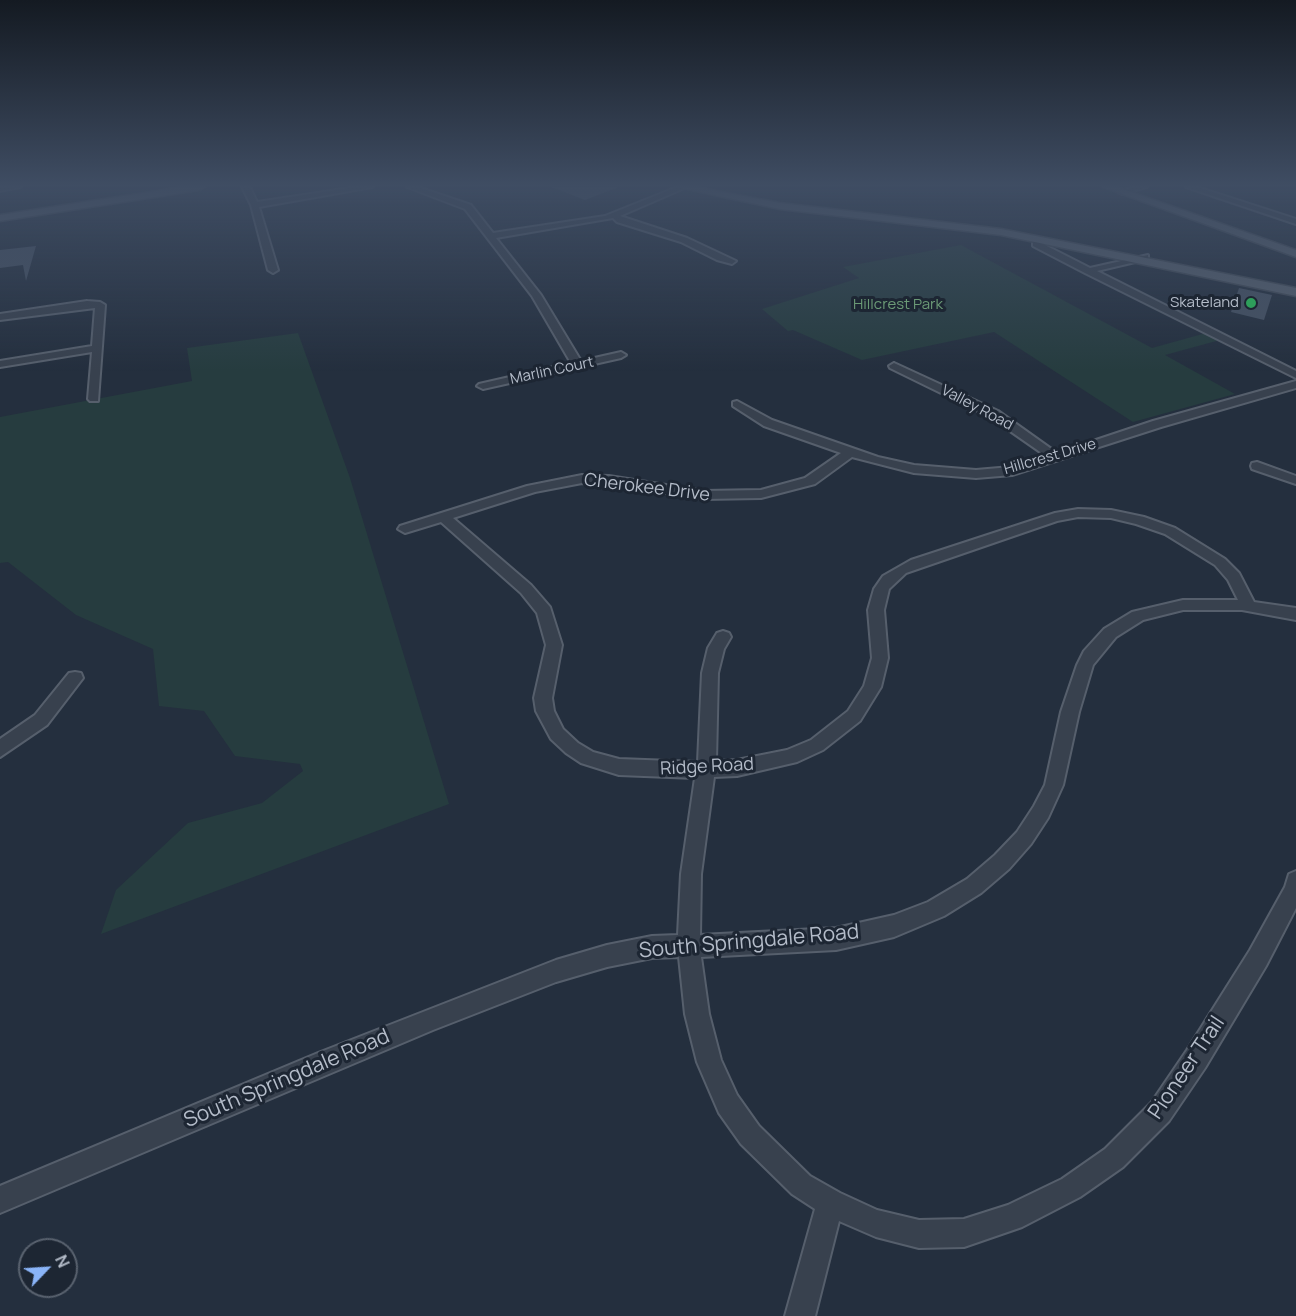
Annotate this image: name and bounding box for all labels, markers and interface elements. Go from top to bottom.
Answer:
place label: Skateland [1170,294,1239,312]
park label: Hillcrest Park [853,296,943,314]
marker: Skateland [1244,296,1258,310]
street label: Marlin Court [508,353,596,389]
street label: Valley Road [938,382,1016,434]
street label: Hillcrest Drive [1002,435,1098,479]
street label: Cherokee Drive [583,470,711,506]
street label: Ridge Road [660,754,754,780]
street label: South Springdale Road [638,920,860,964]
street label: Pioneer Trail [1143,1012,1231,1124]
street label: South Springdale Road [180,1024,394,1134]
north arrow [18,1238,78,1298]
text: N [50,1251,75,1271]

